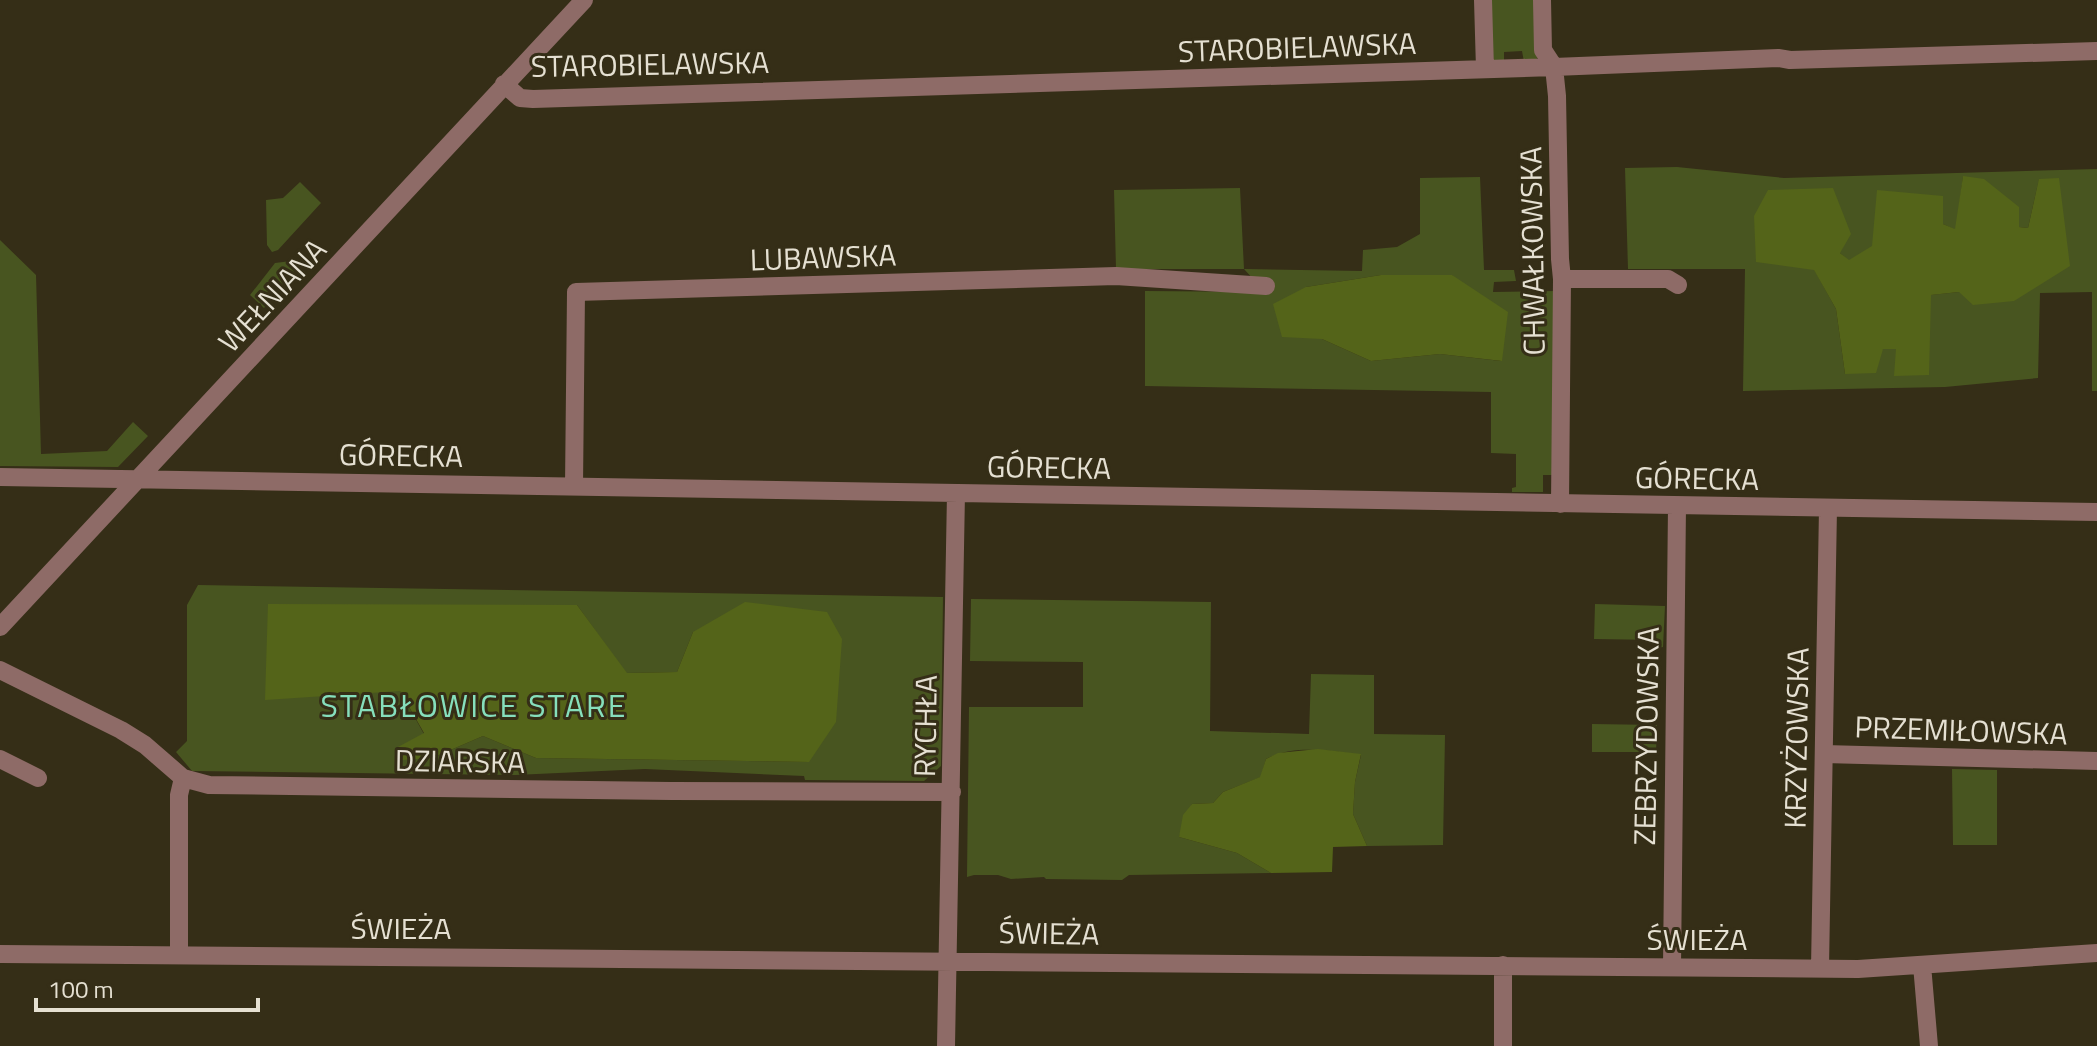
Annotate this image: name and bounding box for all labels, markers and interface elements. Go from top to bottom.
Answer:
street label: STAROBIELAWSKA [1177,20,1417,74]
street label: STAROBIELAWSKA [530,39,770,89]
street label: CHWAŁKOWSKA [1507,146,1557,356]
street label: WEŁNIANA [207,228,337,362]
street label: LUBAWSKA [749,231,897,283]
street label: GÓRECKA [338,431,464,479]
street label: GÓRECKA [986,443,1112,491]
street label: GÓRECKA [1634,454,1760,502]
street label: ZEBRZYDOWSKA [1621,626,1671,846]
street label: KRZYŻOWSKA [1771,647,1821,829]
street label: RYCHŁA [901,674,949,777]
district label: STABŁOWICE STARE [321,681,627,729]
street label: PRZEMIŁOWSKA [1854,703,2068,757]
street label: DZIARSKA [395,737,526,785]
street label: ŚWIEŻA [351,905,451,951]
street label: ŚWIEŻA [998,909,1100,957]
street label: ŚWIEŻA [1647,916,1747,962]
scale bar [36,962,258,1012]
text: 100 m [48,971,114,1007]

